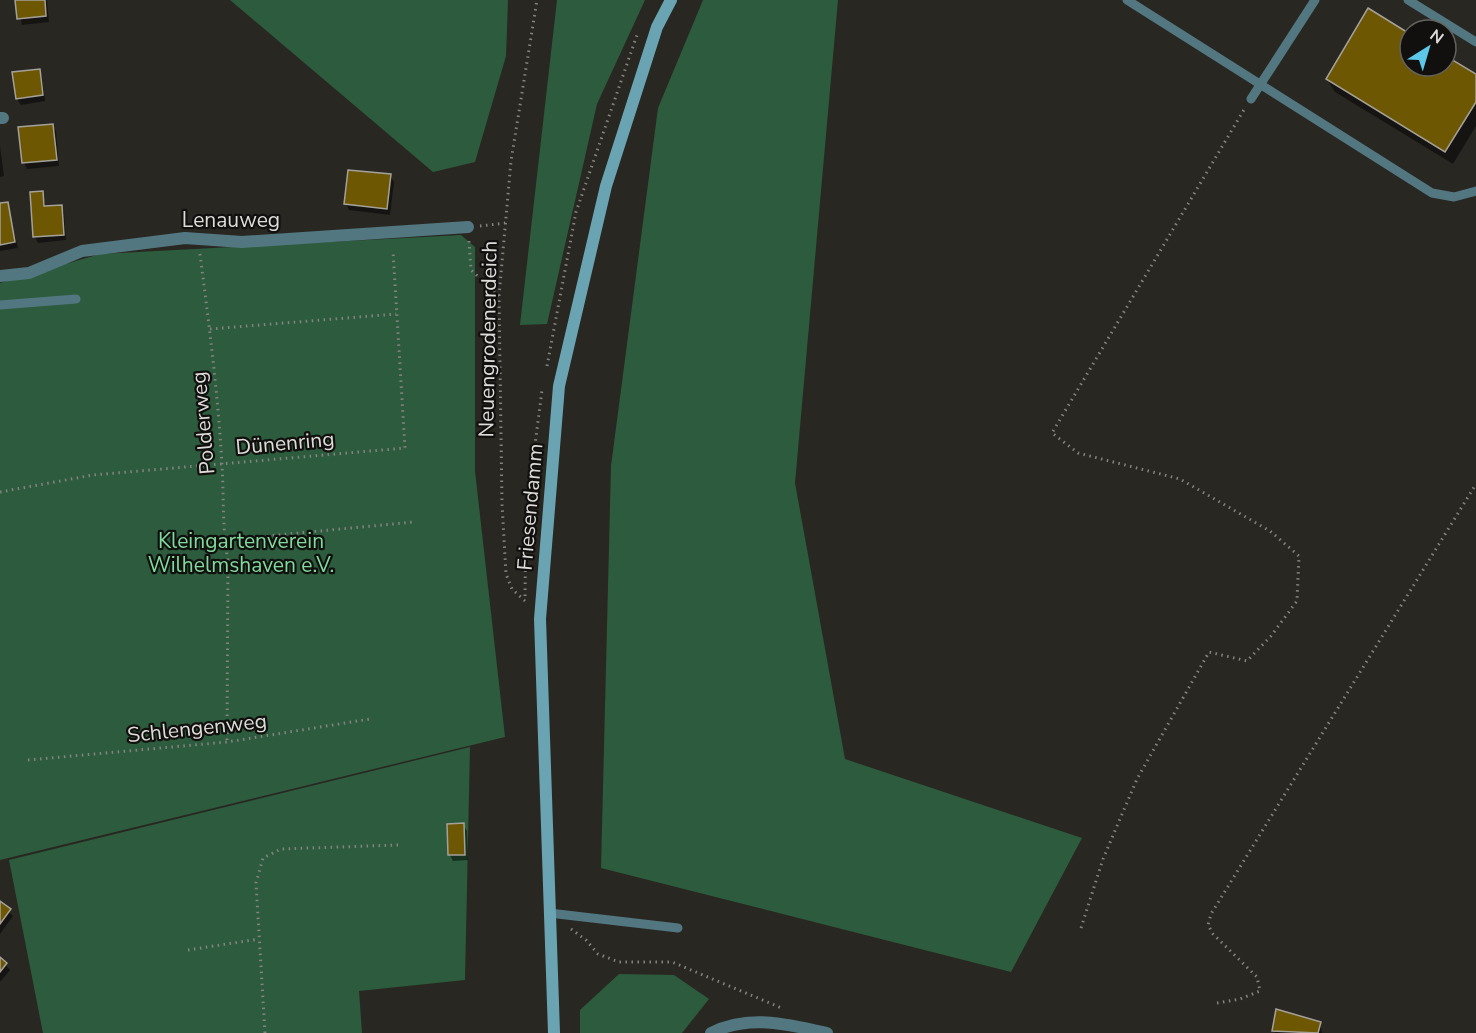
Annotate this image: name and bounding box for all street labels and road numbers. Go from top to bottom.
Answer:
street label: Lenauweg [182,206,280,234]
street label: Neuengrodenerdeich [472,240,504,438]
street label: Polderweg [185,370,221,476]
street label: Dünenring [234,425,336,461]
street label: Friesendamm [511,442,549,572]
street label: Schlengenweg [126,707,268,749]

